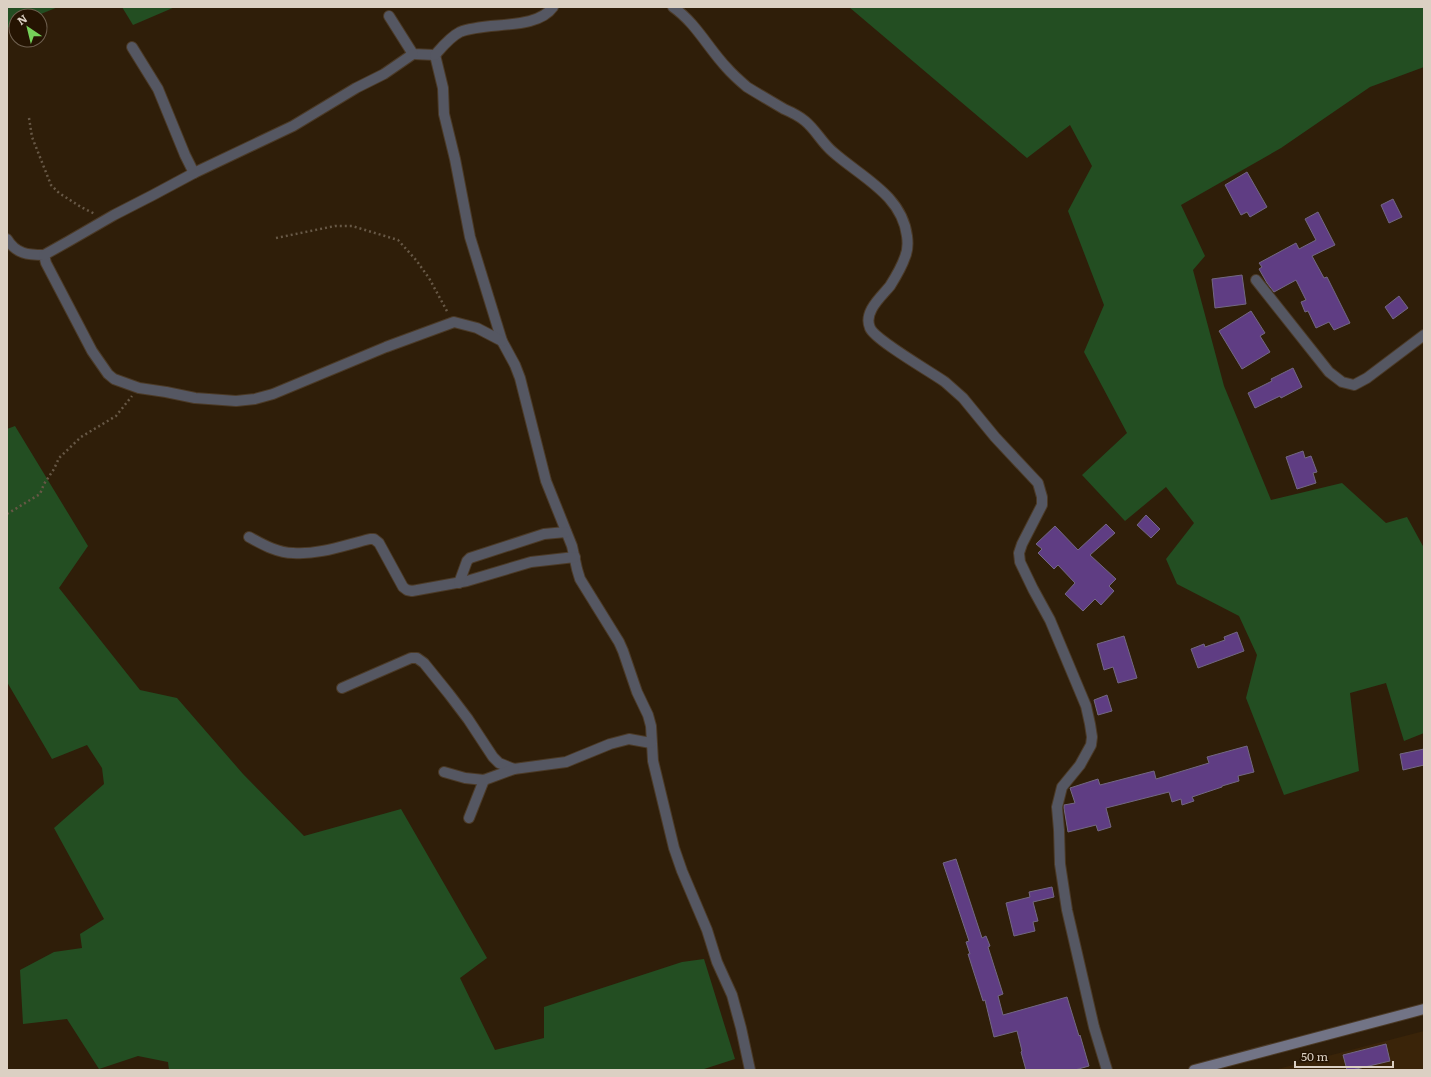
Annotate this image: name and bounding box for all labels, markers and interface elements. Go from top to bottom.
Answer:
north arrow [8,8,48,48]
text: N [13,10,30,28]
scale bar [1295,1043,1393,1069]
text: 50 m [1301,1047,1328,1065]

